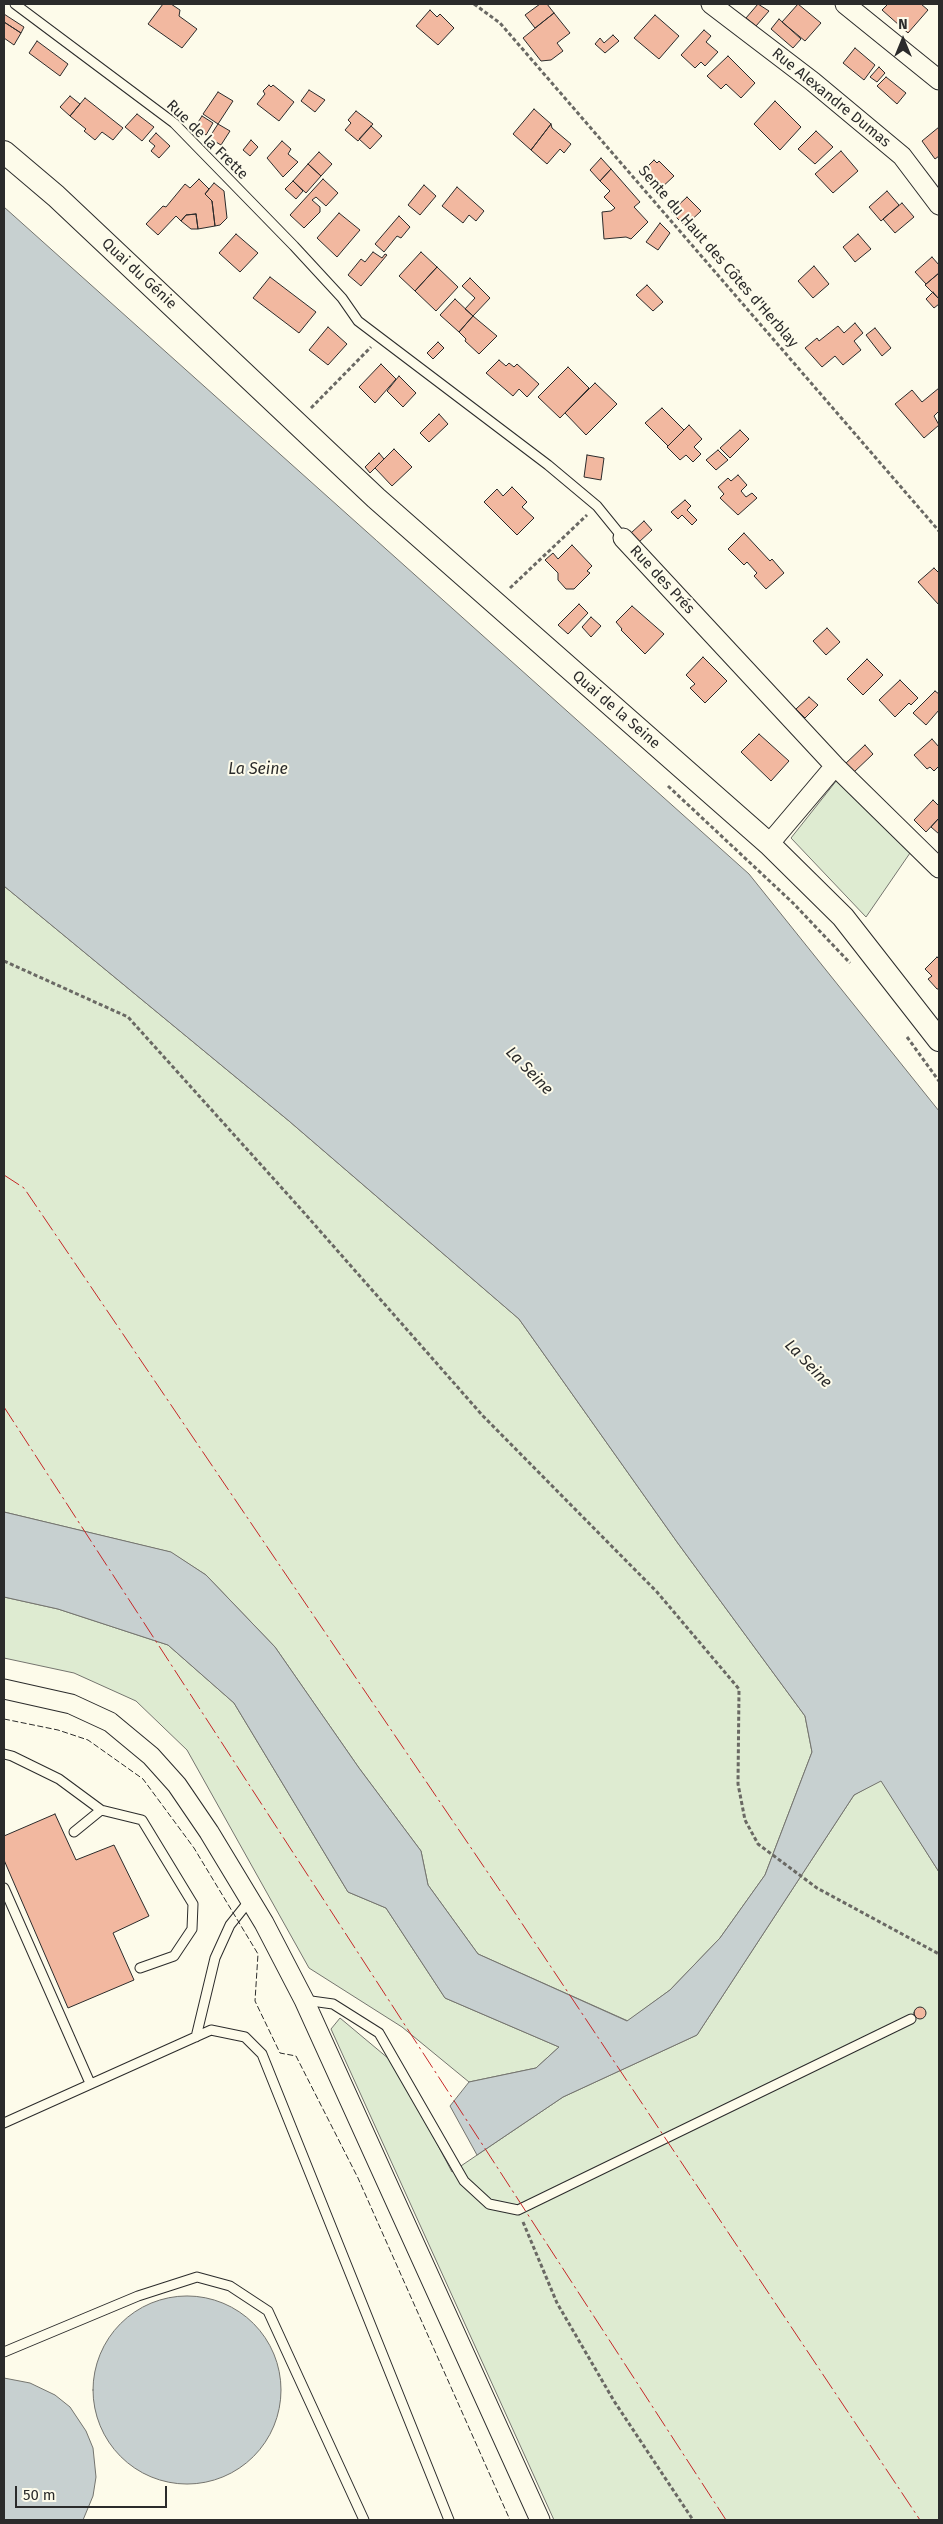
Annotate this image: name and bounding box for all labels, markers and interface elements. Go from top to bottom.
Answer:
north arrow [878,15,928,65]
text: N [898,16,908,33]
street label: Rue Alexandre Dumas [768,45,894,151]
street label: Rue de la Frette [162,96,252,184]
street label: Sente du Haut des Côtes d'Herblay [634,162,802,352]
street label: Quai du Génie [98,235,180,313]
street label: Rue des Prés [626,542,698,618]
street label: Quai de la Seine [568,667,664,753]
water label: La Seine [228,760,288,780]
water label: La Seine [501,1043,557,1099]
water label: La Seine [780,1336,836,1392]
scale bar [18,2476,170,2508]
text: 50 m [23,2486,56,2504]

